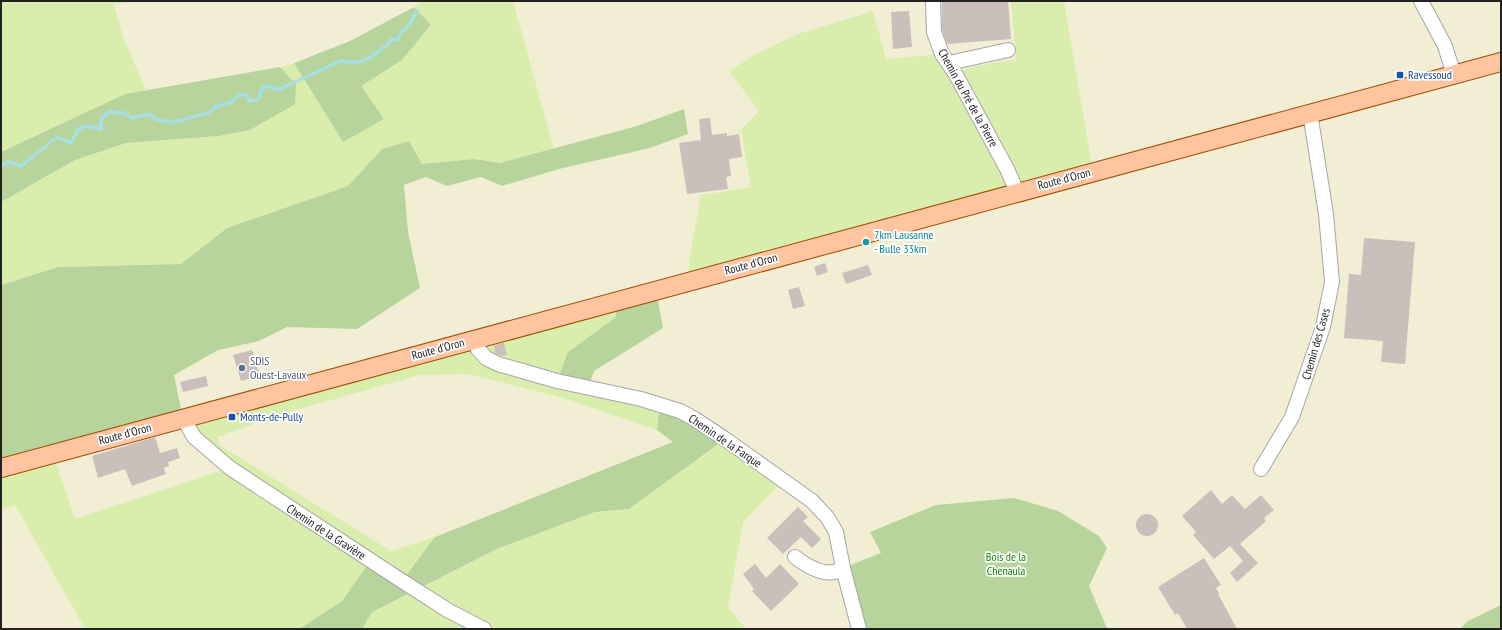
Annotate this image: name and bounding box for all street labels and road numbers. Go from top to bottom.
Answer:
street label: Chemin du Pré de la Pierre [935,46,1002,150]
street label: Route d'Oron [1036,164,1092,193]
street label: Route d'Oron [723,249,779,278]
street label: Chemin des Cases [1298,306,1333,381]
street label: Route d'Oron [410,334,466,363]
street label: Chemin de la Farque [686,411,765,471]
street label: Route d'Oron [97,419,153,448]
street label: Chemin de la Gravière [284,500,369,563]

